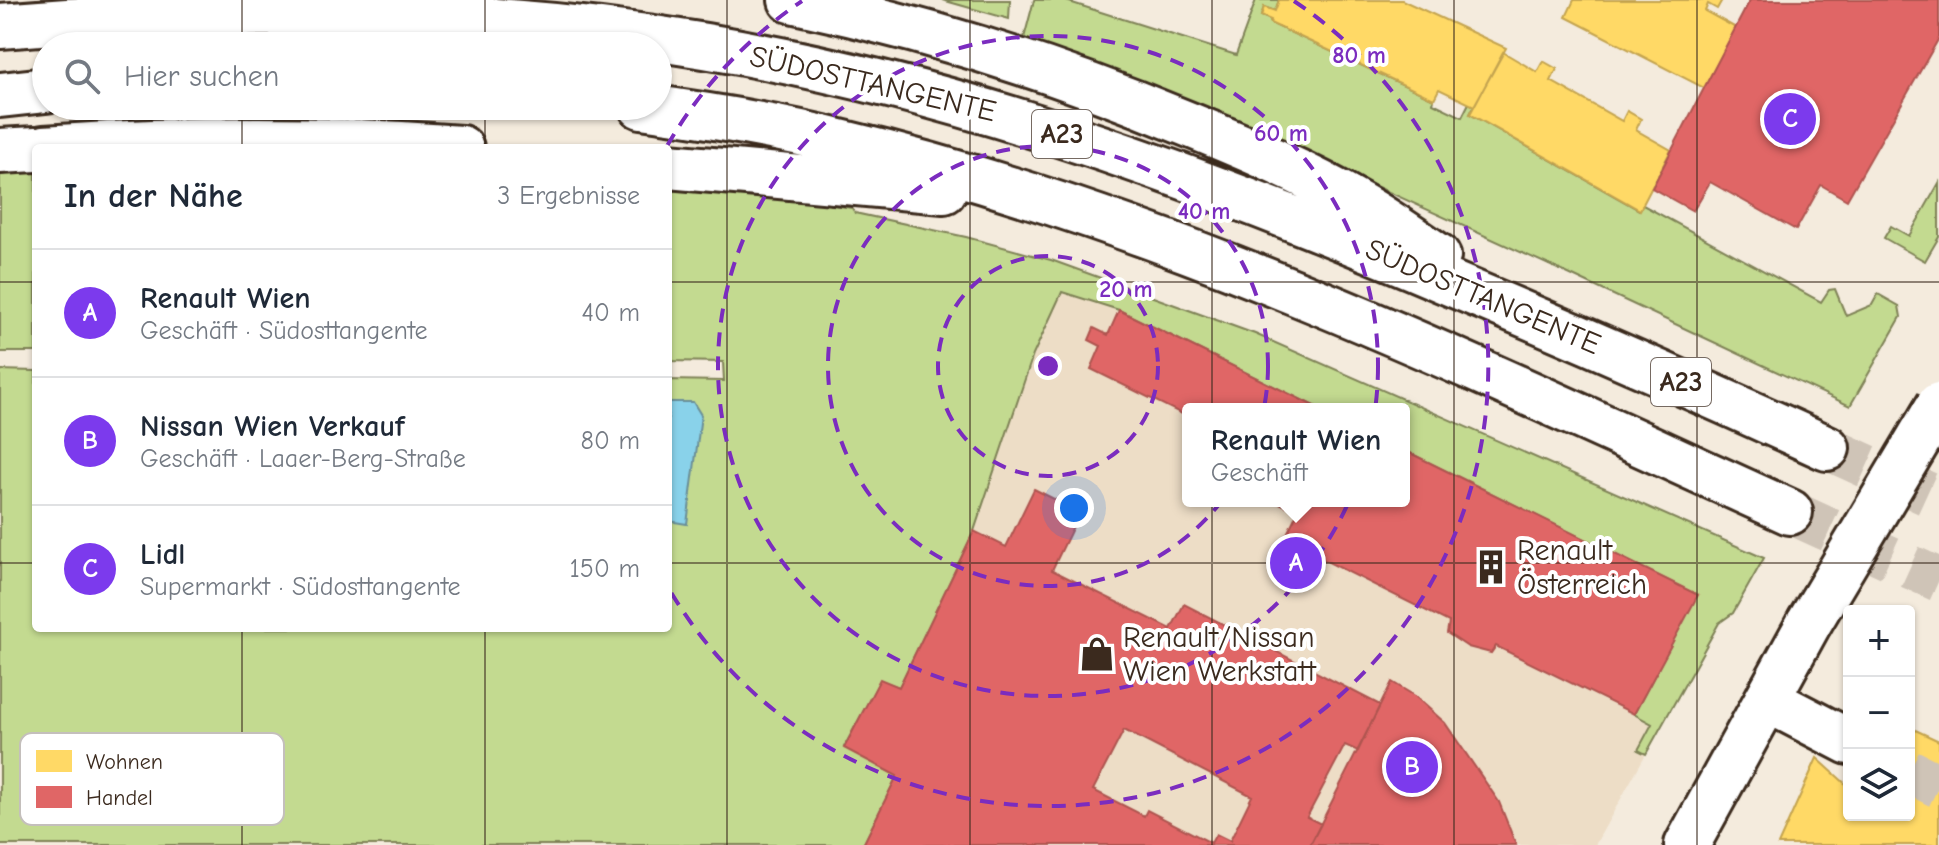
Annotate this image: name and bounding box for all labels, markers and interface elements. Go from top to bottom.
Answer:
search box [32,32,672,120]
street label: SÜDOSTTANGENTE [747,39,999,129]
text: 80 m [1332,41,1386,69]
icon: search [60,54,104,98]
text: Hier suchen [124,59,279,94]
pin: C [1764,89,1816,149]
road number: A23 [1032,110,1092,158]
text: 60 m [1254,119,1308,147]
text: In der Nähe [64,176,243,216]
text: 3 Ergebnisse [497,181,640,211]
text: 40 m [1178,197,1230,225]
street label: SÜDOSTTANGENTE [1360,232,1606,362]
text: 20 m [1099,275,1153,303]
text: Renault Wien [140,281,311,316]
text: A [83,298,97,328]
text: 40 m [581,298,640,328]
text: Geschäft · Südosttangente [140,316,428,346]
centre of rings [1034,352,1062,380]
road number: A23 [1651,358,1711,406]
popup [1182,403,1410,507]
text: Nissan Wien Verkauf [140,409,405,444]
text: Renault Wien [1211,423,1381,458]
text: B [82,426,98,456]
text: 80 m [581,426,640,456]
text: Geschäft · Laaer-Berg-Straße [140,444,466,474]
text: Geschäft [1211,458,1308,488]
your location [1054,488,1094,528]
pin: A [1270,533,1322,593]
place label: Renault Österreich [1517,533,1647,602]
text: Lidl [140,537,185,572]
building icon: Renault Österreich [1472,548,1510,586]
text: C [82,554,98,584]
text: 150 m [570,554,640,584]
text: Supermarkt · Südosttangente [140,572,461,602]
map controls [1843,605,1915,821]
button: + [1843,605,1915,677]
place label: Renault/Nissan Wien Werkstatt [1123,620,1317,689]
shop icon: Renault/Nissan Wien Werkstatt [1078,635,1116,673]
button: − [1843,677,1915,749]
legend [20,733,284,825]
pin: B [1386,737,1438,797]
text: Wohnen [86,749,163,775]
button: layers [1843,749,1915,821]
text: Handel [86,785,153,811]

